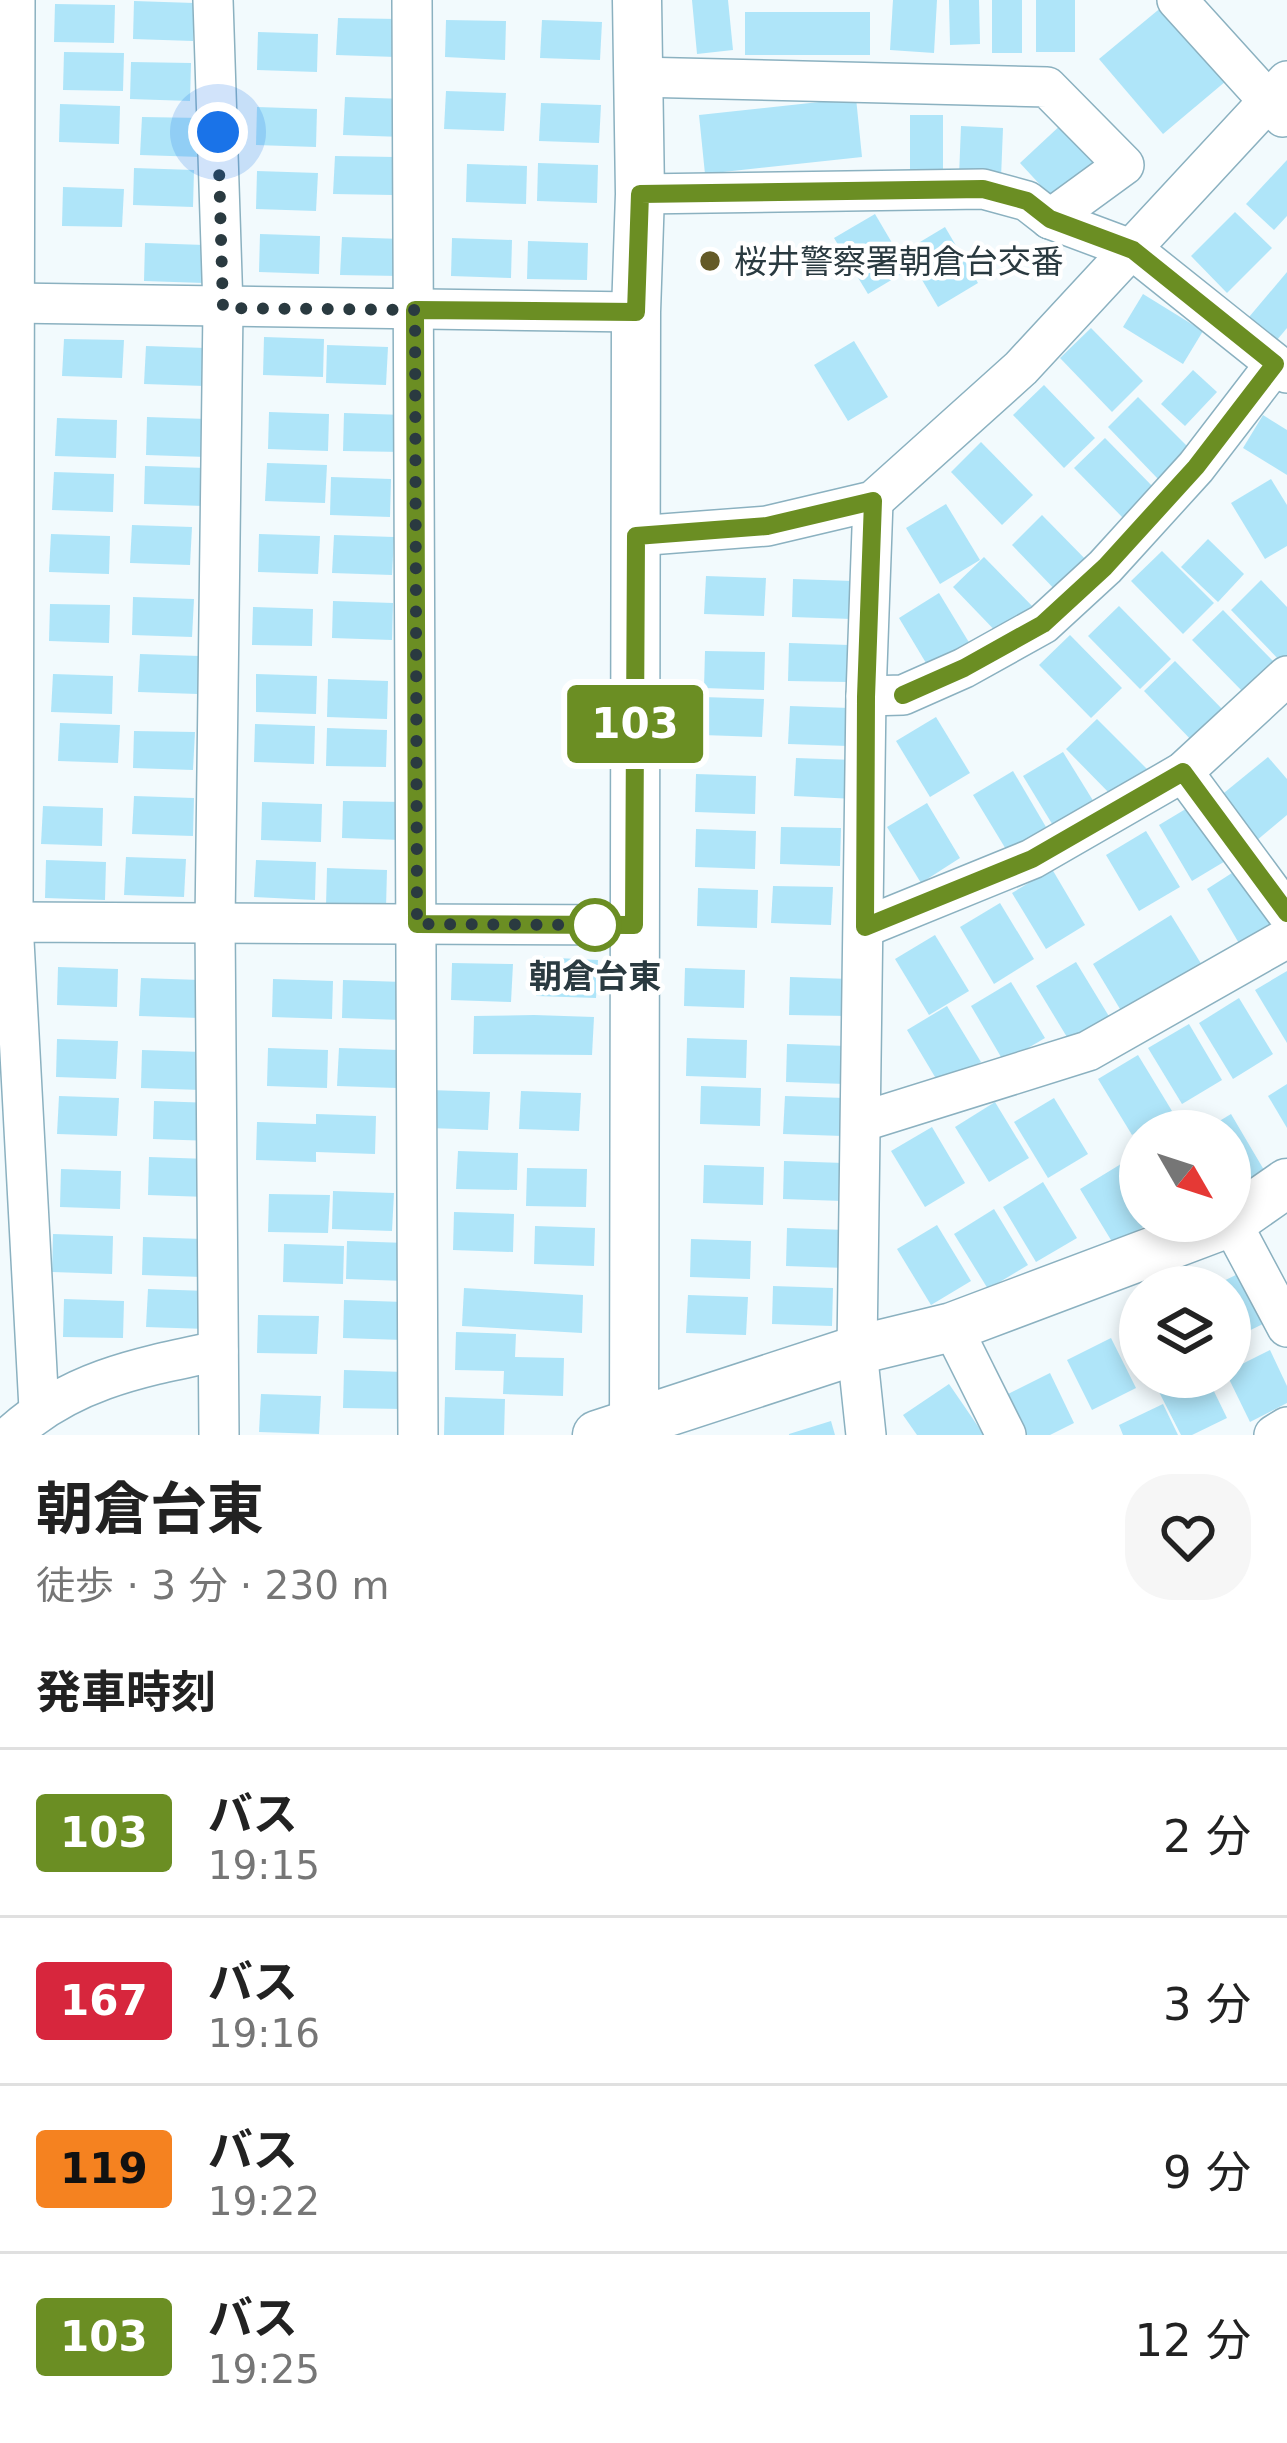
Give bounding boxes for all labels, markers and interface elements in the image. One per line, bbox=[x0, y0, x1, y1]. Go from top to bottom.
your location bbox=[188, 102, 248, 162]
place label: 桜井警察署朝倉台交番 bbox=[734, 242, 1064, 281]
marker: 桜井警察署朝倉台交番 bbox=[697, 248, 723, 274]
line badge: 103 bbox=[566, 685, 704, 763]
text: 103 bbox=[591, 699, 679, 748]
marker: 朝倉台東 bbox=[570, 900, 620, 950]
place label: 朝倉台東 bbox=[529, 957, 661, 996]
north arrow bbox=[1119, 1110, 1251, 1242]
map controls bbox=[1119, 1110, 1251, 1398]
button: layers bbox=[1119, 1266, 1251, 1398]
button: heart bbox=[1125, 1474, 1251, 1600]
text: 朝倉台東 bbox=[36, 1476, 264, 1542]
text: 徒歩 · 3 分 · 230 m bbox=[36, 1563, 389, 1608]
text: 発車時刻 bbox=[36, 1666, 216, 1719]
text: バス bbox=[208, 1788, 298, 1841]
text: 103 bbox=[60, 1808, 148, 1857]
text: 2 分 bbox=[1163, 1810, 1251, 1863]
text: 19:15 bbox=[208, 1843, 320, 1888]
text: バス bbox=[208, 1956, 298, 2009]
text: 167 bbox=[60, 1976, 148, 2025]
text: 3 分 bbox=[1163, 1978, 1251, 2031]
text: 19:16 bbox=[208, 2011, 320, 2056]
text: バス bbox=[208, 2124, 298, 2177]
text: 119 bbox=[60, 2144, 148, 2193]
text: 9 分 bbox=[1163, 2146, 1251, 2199]
text: 19:22 bbox=[208, 2179, 320, 2224]
text: バス bbox=[208, 2292, 298, 2345]
text: 103 bbox=[60, 2312, 148, 2361]
text: 12 分 bbox=[1134, 2314, 1251, 2367]
text: 19:25 bbox=[208, 2347, 320, 2392]

